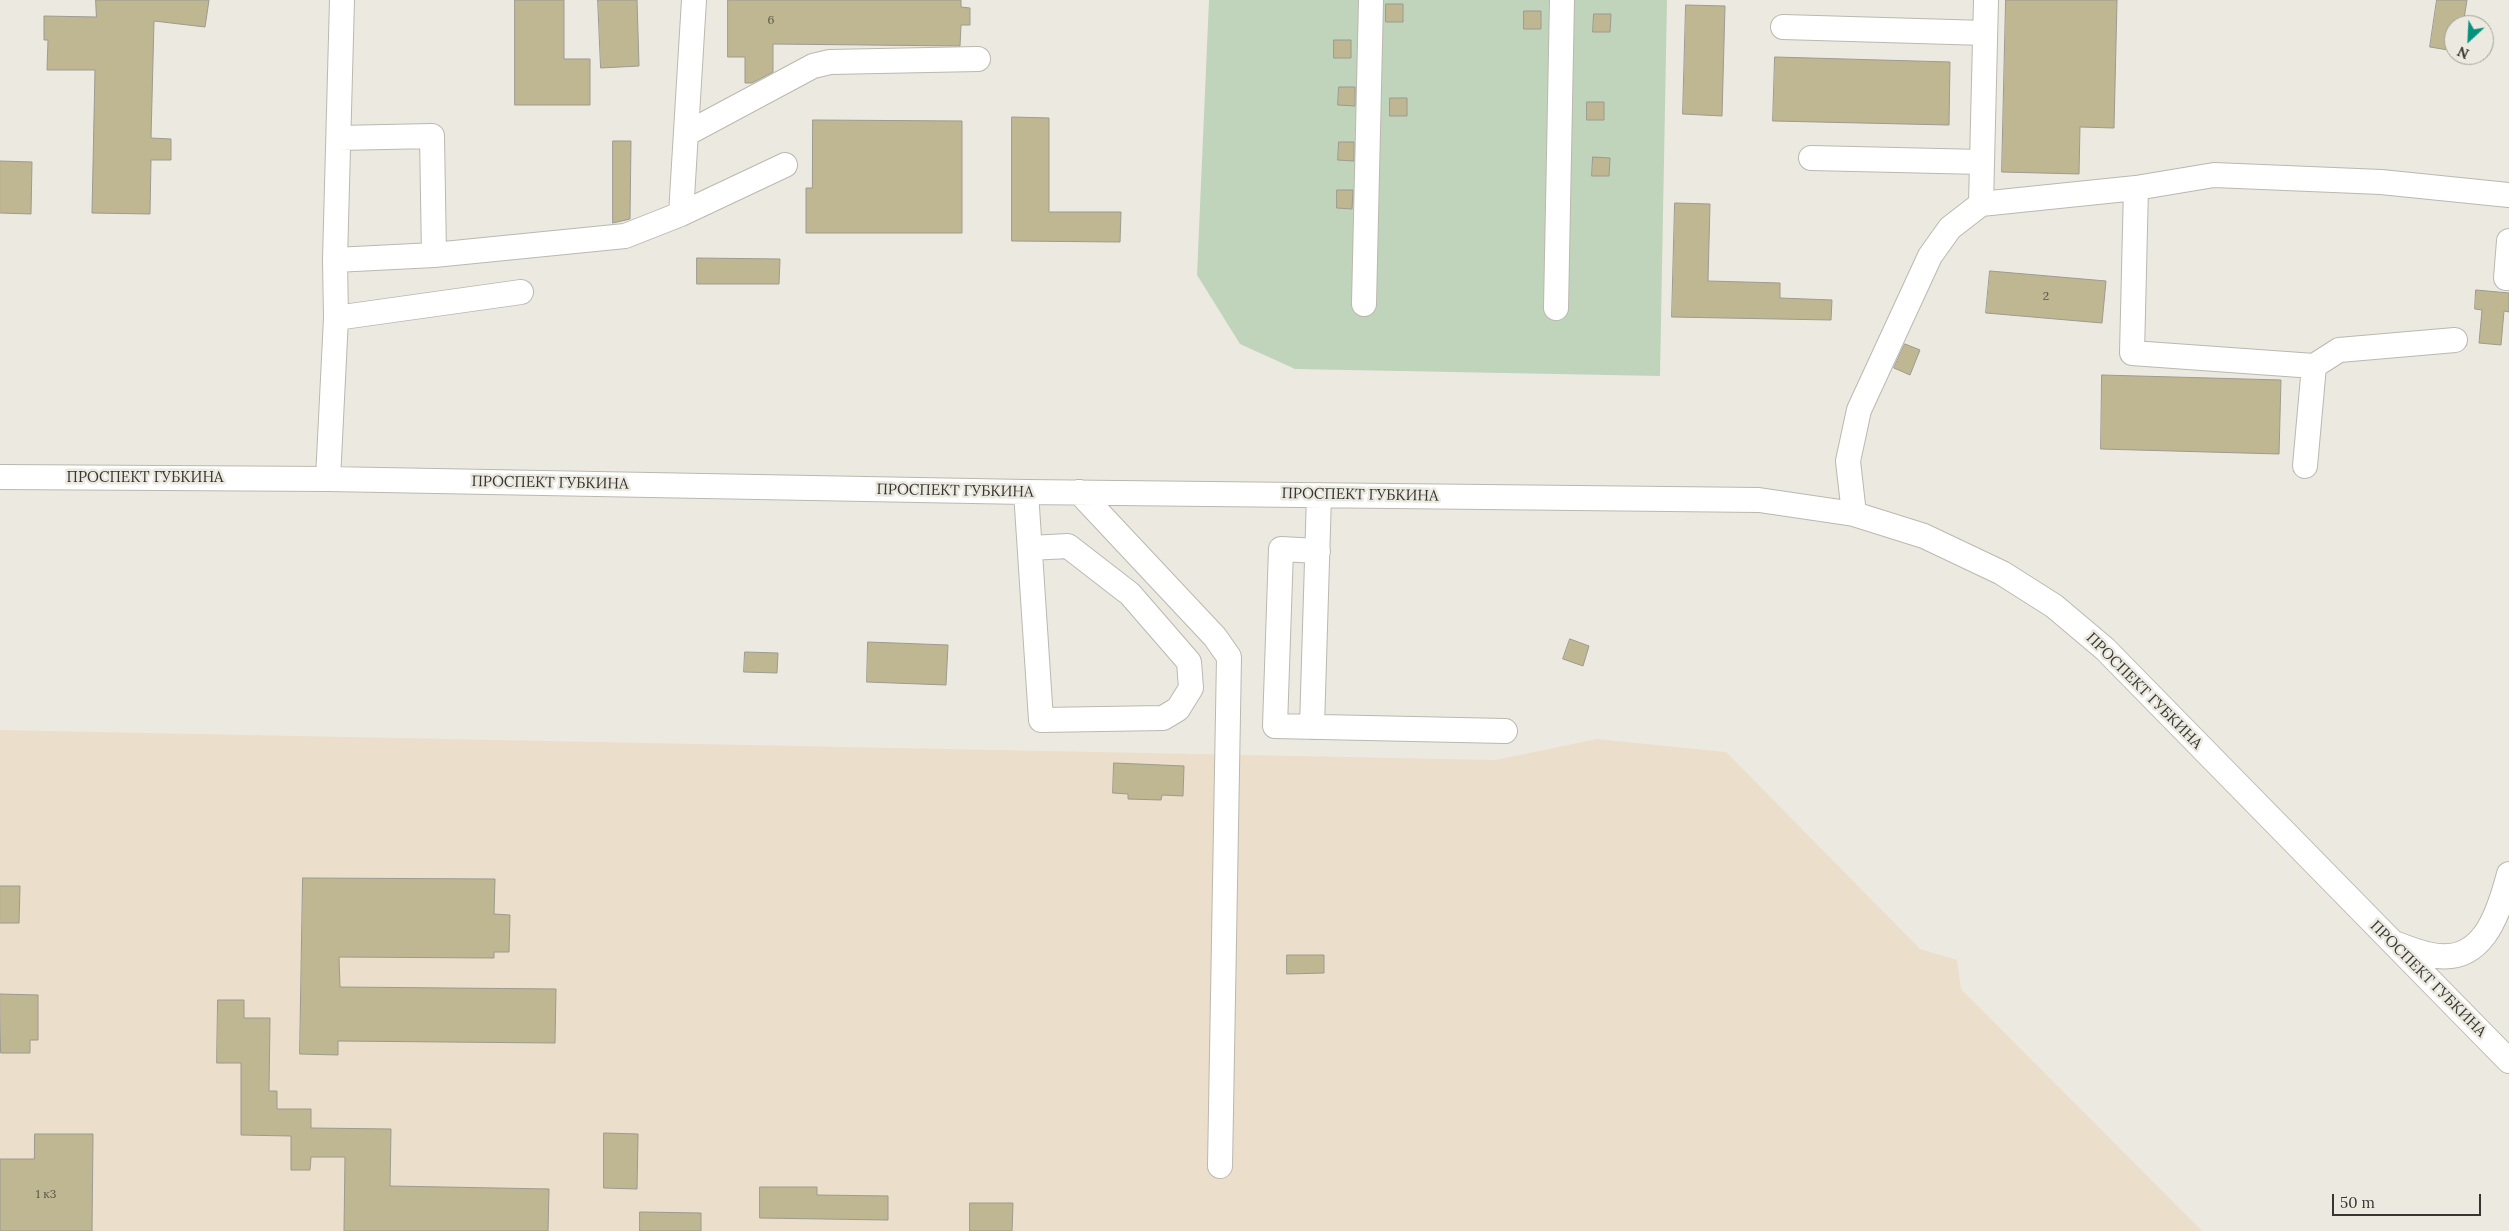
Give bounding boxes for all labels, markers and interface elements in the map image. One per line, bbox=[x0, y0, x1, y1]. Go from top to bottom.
house number: 6 bbox=[768, 14, 774, 28]
north arrow bbox=[2444, 15, 2494, 65]
text: N bbox=[2454, 42, 2472, 63]
house number: 2 bbox=[2043, 290, 2049, 304]
street label: ПРОСПЕКТ ГУБКИНА bbox=[66, 469, 224, 487]
street label: ПРОСПЕКТ ГУБКИНА bbox=[471, 473, 629, 493]
street label: ПРОСПЕКТ ГУБКИНА bbox=[876, 481, 1034, 501]
street label: ПРОСПЕКТ ГУБКИНА bbox=[1281, 485, 1439, 505]
street label: ПРОСПЕКТ ГУБКИНА bbox=[2082, 629, 2206, 753]
street label: ПРОСПЕКТ ГУБКИНА bbox=[2366, 917, 2490, 1041]
scale bar bbox=[2334, 1184, 2483, 1216]
house number: 1 к3 bbox=[36, 1188, 56, 1202]
text: 50 m bbox=[2340, 1193, 2375, 1212]

